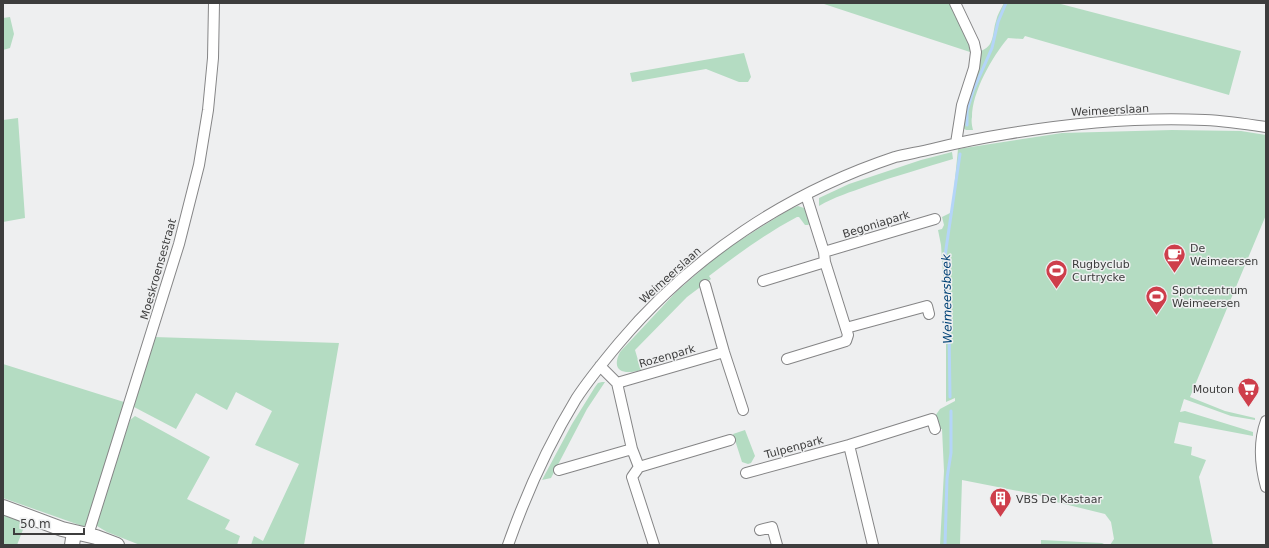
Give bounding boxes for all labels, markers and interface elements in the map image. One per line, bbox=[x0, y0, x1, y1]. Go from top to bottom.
street label: Weimeerslaan bbox=[1071, 102, 1149, 119]
street label: Begoniapark bbox=[841, 208, 912, 241]
street label: Moeskroensestraat bbox=[138, 216, 179, 321]
cafe icon: De Weimeersen bbox=[1161, 241, 1187, 274]
place label: De Weimeersen bbox=[1190, 242, 1258, 268]
street label: Weimeerslaan bbox=[637, 244, 704, 306]
water label: Weimeersbeek bbox=[939, 253, 955, 344]
sports icon: Rugbyclub Curtrycke bbox=[1043, 257, 1069, 290]
place label: Rugbyclub Curtrycke bbox=[1072, 258, 1130, 284]
sports icon: Sportcentrum Weimeersen bbox=[1144, 283, 1170, 316]
place label: Sportcentrum Weimeersen bbox=[1172, 284, 1248, 310]
street label: Rozenpark bbox=[637, 342, 697, 371]
supermarket icon: Mouton bbox=[1236, 376, 1262, 409]
place label: Mouton bbox=[1193, 383, 1234, 396]
street label: Tulpenpark bbox=[762, 433, 826, 462]
building icon: VBS De Kastaar bbox=[988, 486, 1014, 519]
place label: VBS De Kastaar bbox=[1016, 493, 1102, 506]
scale bar bbox=[14, 510, 84, 536]
text: 50 m bbox=[20, 517, 51, 531]

